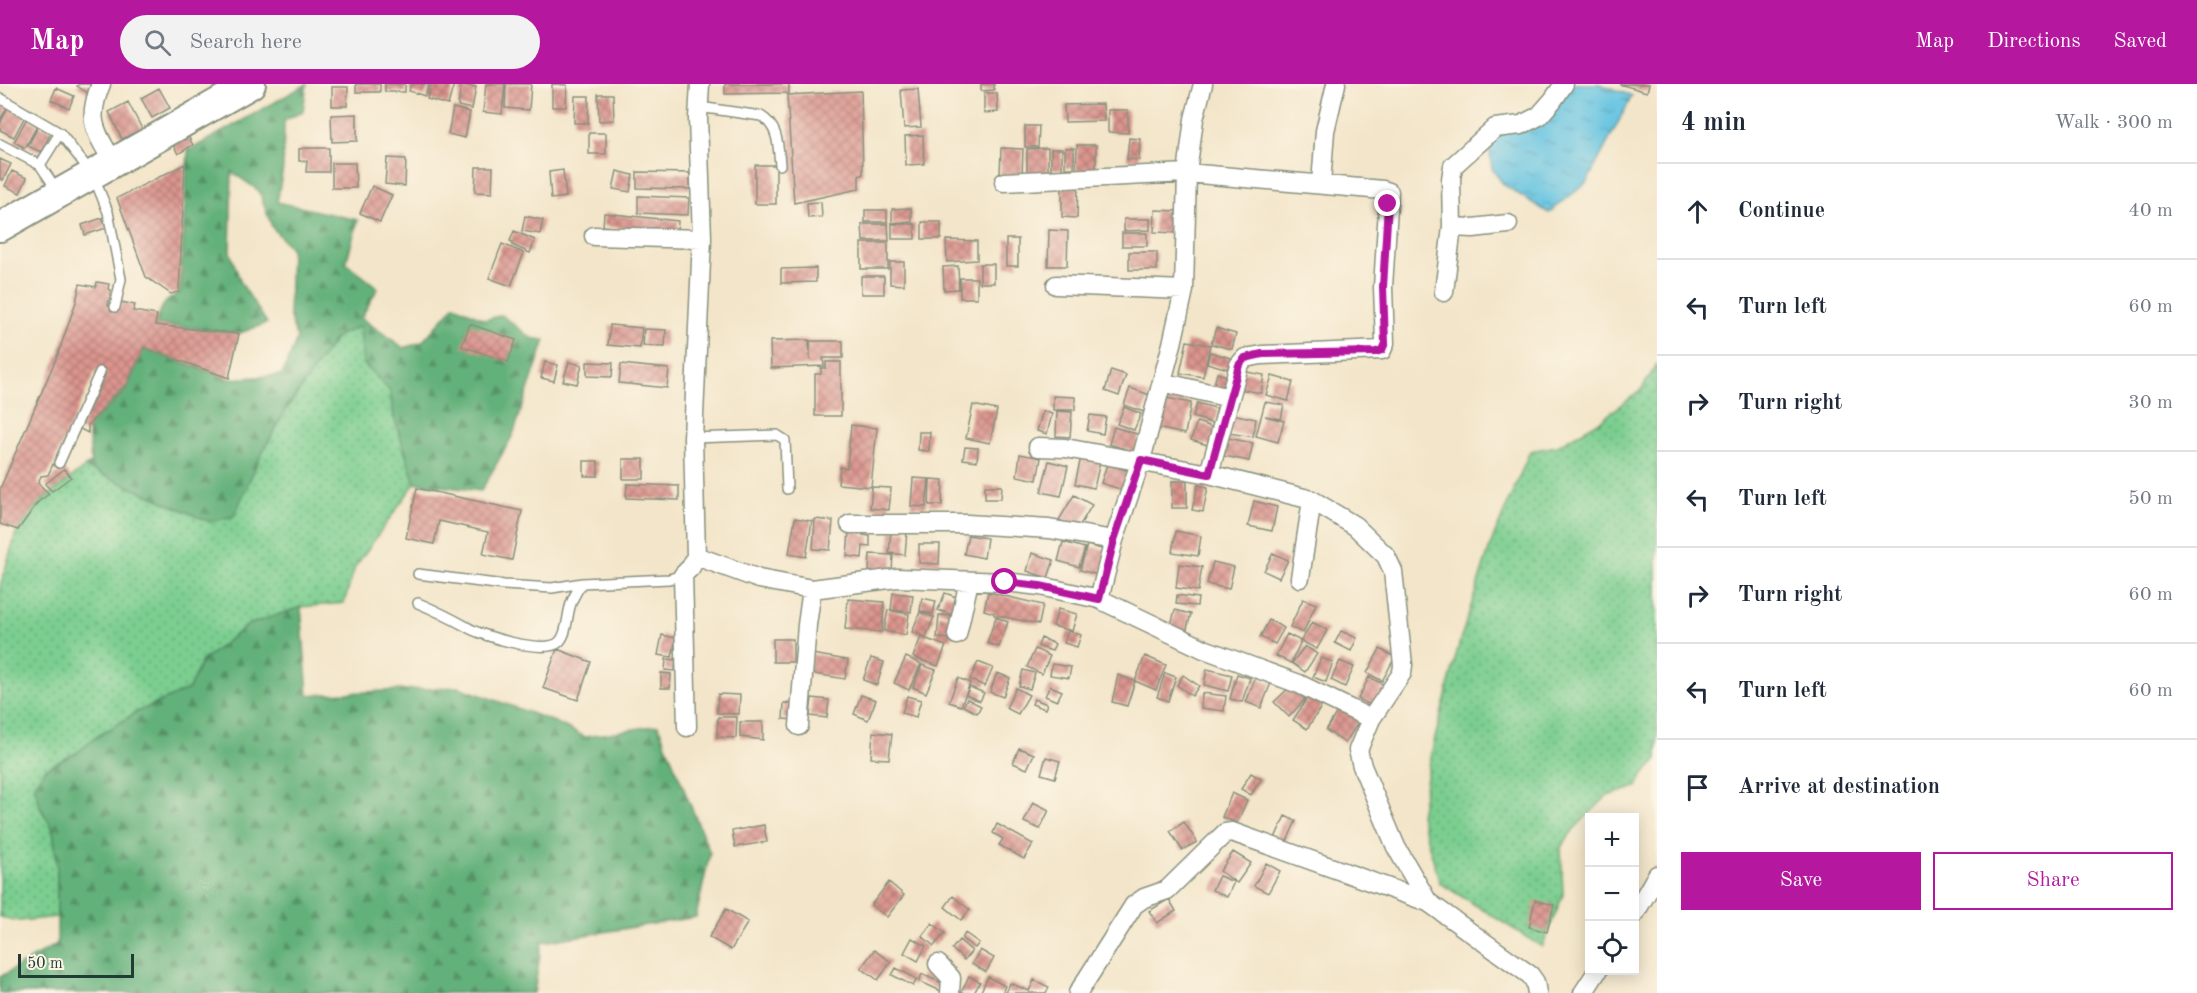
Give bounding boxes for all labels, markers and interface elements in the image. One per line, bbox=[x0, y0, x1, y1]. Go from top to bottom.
search box bbox=[120, 15, 540, 69]
icon: search bbox=[141, 26, 174, 59]
text: Map bbox=[30, 28, 84, 56]
text: Search here bbox=[189, 31, 302, 53]
text: Map bbox=[1915, 31, 1954, 52]
text: Directions bbox=[1987, 31, 2081, 52]
text: Saved bbox=[2114, 31, 2167, 52]
text: 4 min bbox=[1681, 110, 1746, 136]
text: Walk · 300 m bbox=[2054, 113, 2173, 133]
route end bbox=[1374, 190, 1400, 216]
icon: ahead bbox=[1681, 195, 1714, 228]
text: Continue bbox=[1738, 200, 1825, 222]
text: 40 m bbox=[2128, 201, 2173, 221]
icon: left bbox=[1681, 291, 1714, 324]
text: Turn left bbox=[1738, 296, 1827, 318]
text: 60 m bbox=[2128, 297, 2173, 317]
icon: right bbox=[1681, 387, 1714, 420]
text: Turn right bbox=[1738, 392, 1842, 414]
text: 30 m bbox=[2128, 393, 2173, 413]
icon: left bbox=[1681, 483, 1714, 516]
text: Turn left bbox=[1738, 488, 1827, 510]
text: 50 m bbox=[2128, 489, 2173, 509]
route start bbox=[991, 568, 1017, 594]
icon: right bbox=[1681, 579, 1714, 612]
text: Turn right bbox=[1738, 584, 1842, 606]
text: 60 m bbox=[2128, 585, 2173, 605]
icon: left bbox=[1681, 675, 1714, 708]
text: Turn left bbox=[1738, 680, 1827, 702]
text: 60 m bbox=[2128, 681, 2173, 701]
icon: arrive bbox=[1681, 771, 1714, 804]
text: Arrive at destination bbox=[1738, 776, 1940, 798]
map controls bbox=[1585, 813, 1639, 975]
button: + bbox=[1585, 813, 1639, 867]
button: Save bbox=[1681, 852, 1921, 910]
button: Share bbox=[1933, 852, 2173, 910]
button: − bbox=[1585, 867, 1639, 921]
button: locate bbox=[1585, 921, 1639, 975]
scale bar bbox=[18, 951, 134, 978]
text: 50 m bbox=[27, 956, 63, 972]

